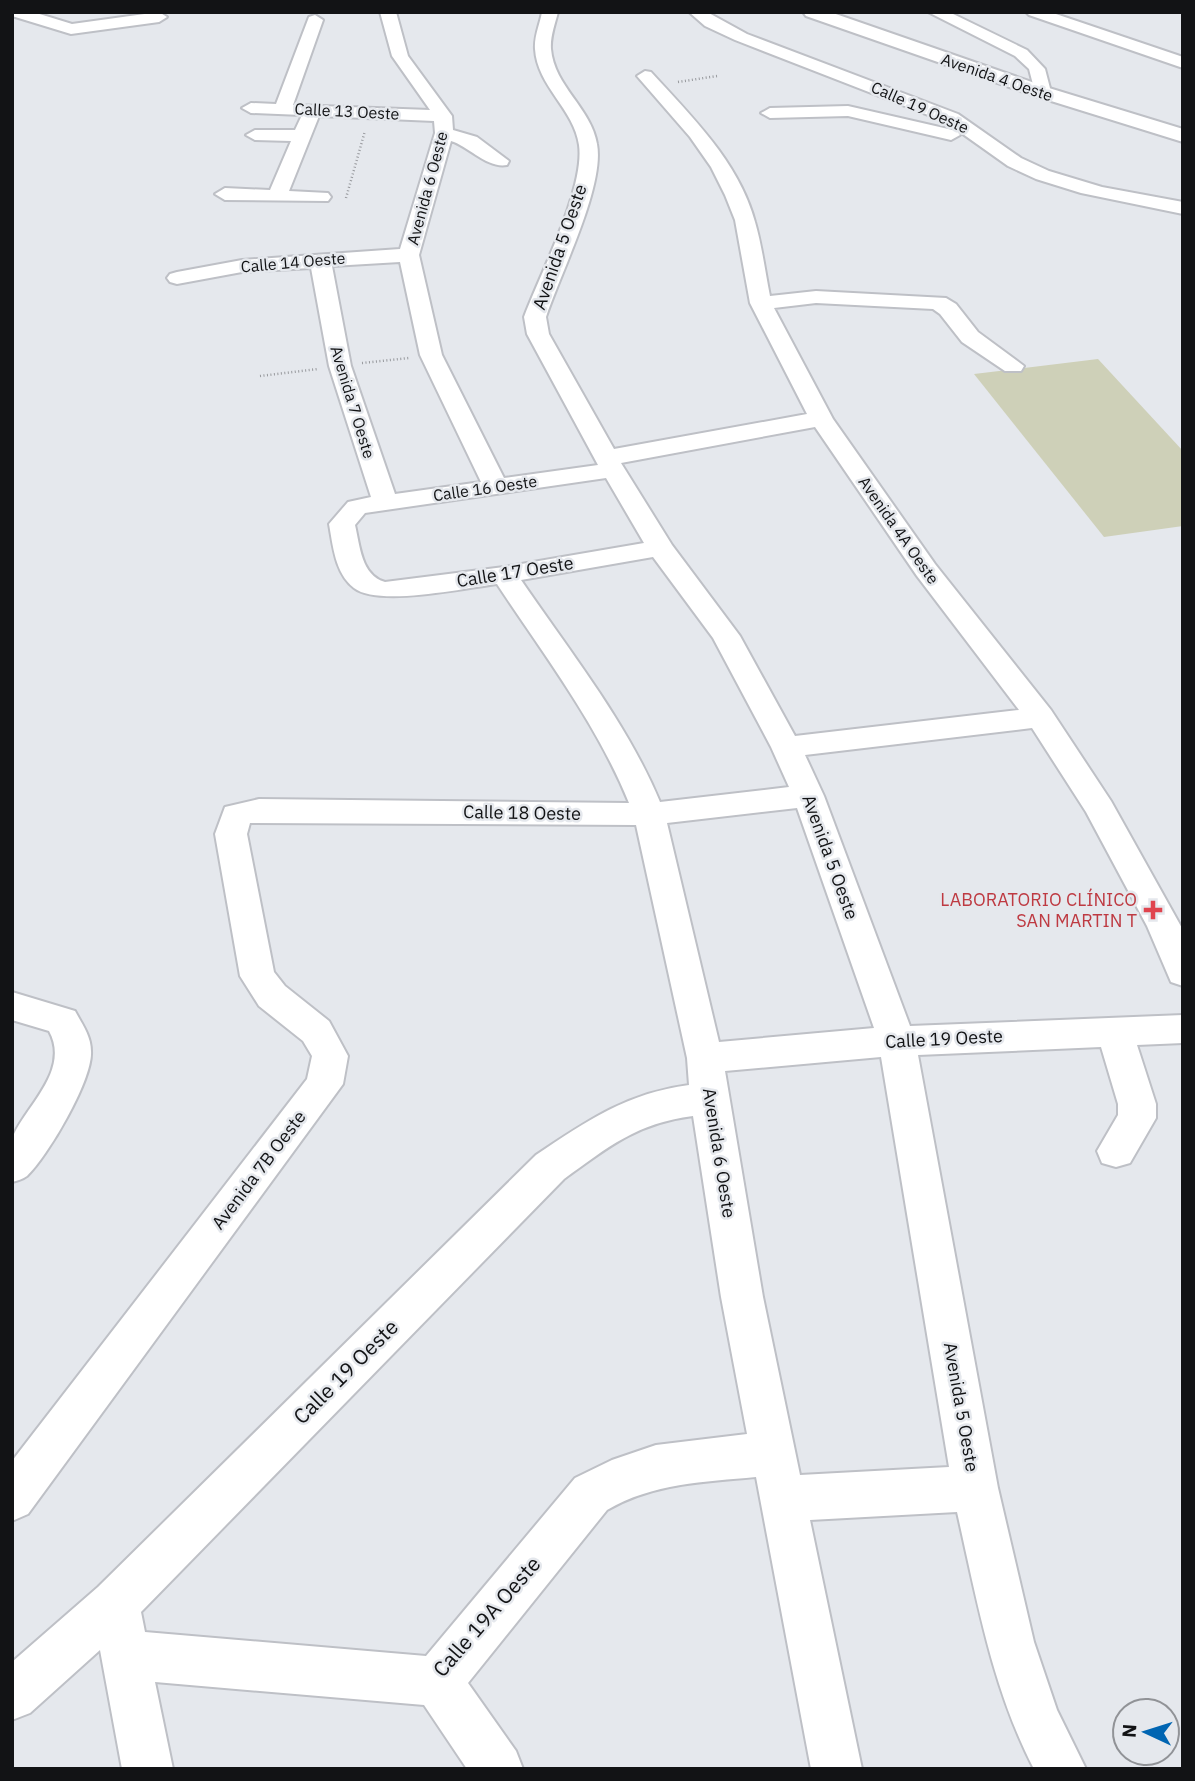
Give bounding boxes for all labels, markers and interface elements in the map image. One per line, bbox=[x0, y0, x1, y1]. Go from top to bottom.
street label: Avenida 4 Oeste bbox=[939, 49, 1056, 106]
street label: Calle 19 Oeste bbox=[868, 77, 972, 138]
street label: Calle 13 Oeste bbox=[294, 98, 400, 124]
street label: Avenida 6 Oeste bbox=[402, 129, 452, 247]
street label: Avenida 5 Oeste bbox=[527, 181, 592, 313]
street label: Calle 14 Oeste bbox=[240, 247, 346, 277]
street label: Avenida 7 Oeste bbox=[326, 343, 380, 461]
street label: Calle 16 Oeste bbox=[432, 471, 538, 505]
street label: Avenida 4A Oeste bbox=[854, 472, 944, 588]
street label: Calle 17 Oeste bbox=[455, 551, 575, 592]
street label: Avenida 5 Oeste bbox=[797, 791, 864, 923]
street label: Calle 18 Oeste bbox=[463, 800, 581, 825]
place label: LABORATORIO CLÍNICO SAN MARTIN T bbox=[940, 888, 1137, 932]
marker: LABORATORIO CLÍNICO SAN MARTIN T bbox=[1143, 900, 1163, 920]
street label: Calle 19 Oeste bbox=[885, 1024, 1004, 1053]
street label: Avenida 6 Oeste bbox=[698, 1086, 741, 1220]
street label: Avenida 7B Oeste bbox=[206, 1106, 311, 1234]
street label: Calle 19 Oeste bbox=[287, 1313, 404, 1430]
street label: Avenida 5 Oeste bbox=[939, 1340, 984, 1474]
street label: Calle 19A Oeste bbox=[426, 1550, 546, 1682]
north arrow bbox=[1111, 1697, 1181, 1767]
text: N bbox=[1117, 1723, 1141, 1739]

